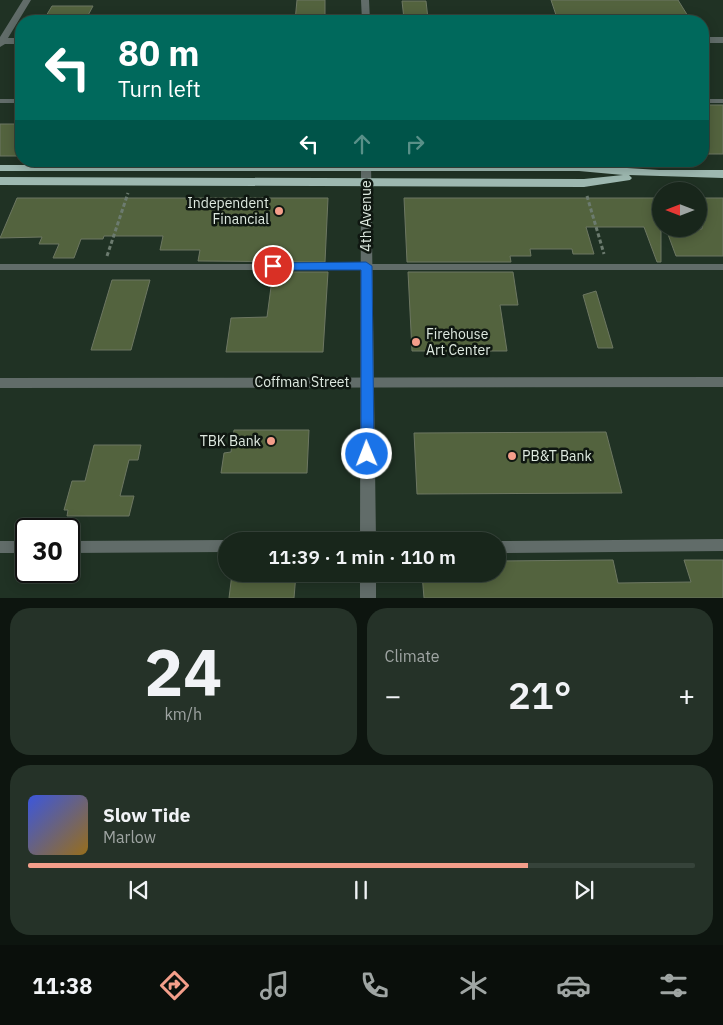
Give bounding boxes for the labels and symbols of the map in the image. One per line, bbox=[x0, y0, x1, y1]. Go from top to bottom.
street label: 4th Avenue bbox=[357, 180, 375, 252]
north arrow bbox=[652, 182, 708, 238]
place label: Independent Financial bbox=[187, 194, 269, 228]
marker: Independent Financial bbox=[273, 205, 285, 217]
pin bbox=[252, 245, 294, 287]
place label: Firehouse Art Center bbox=[426, 325, 490, 359]
marker: Firehouse Art Center bbox=[410, 336, 422, 348]
street label: Coffman Street bbox=[255, 373, 350, 391]
position arrow bbox=[340, 427, 392, 479]
place label: TBK Bank bbox=[200, 432, 262, 450]
marker: TBK Bank bbox=[265, 435, 277, 447]
place label: PB&T Bank bbox=[522, 447, 593, 465]
marker: PB&T Bank bbox=[506, 450, 518, 462]
speed limit sign: 30 bbox=[15, 518, 80, 583]

